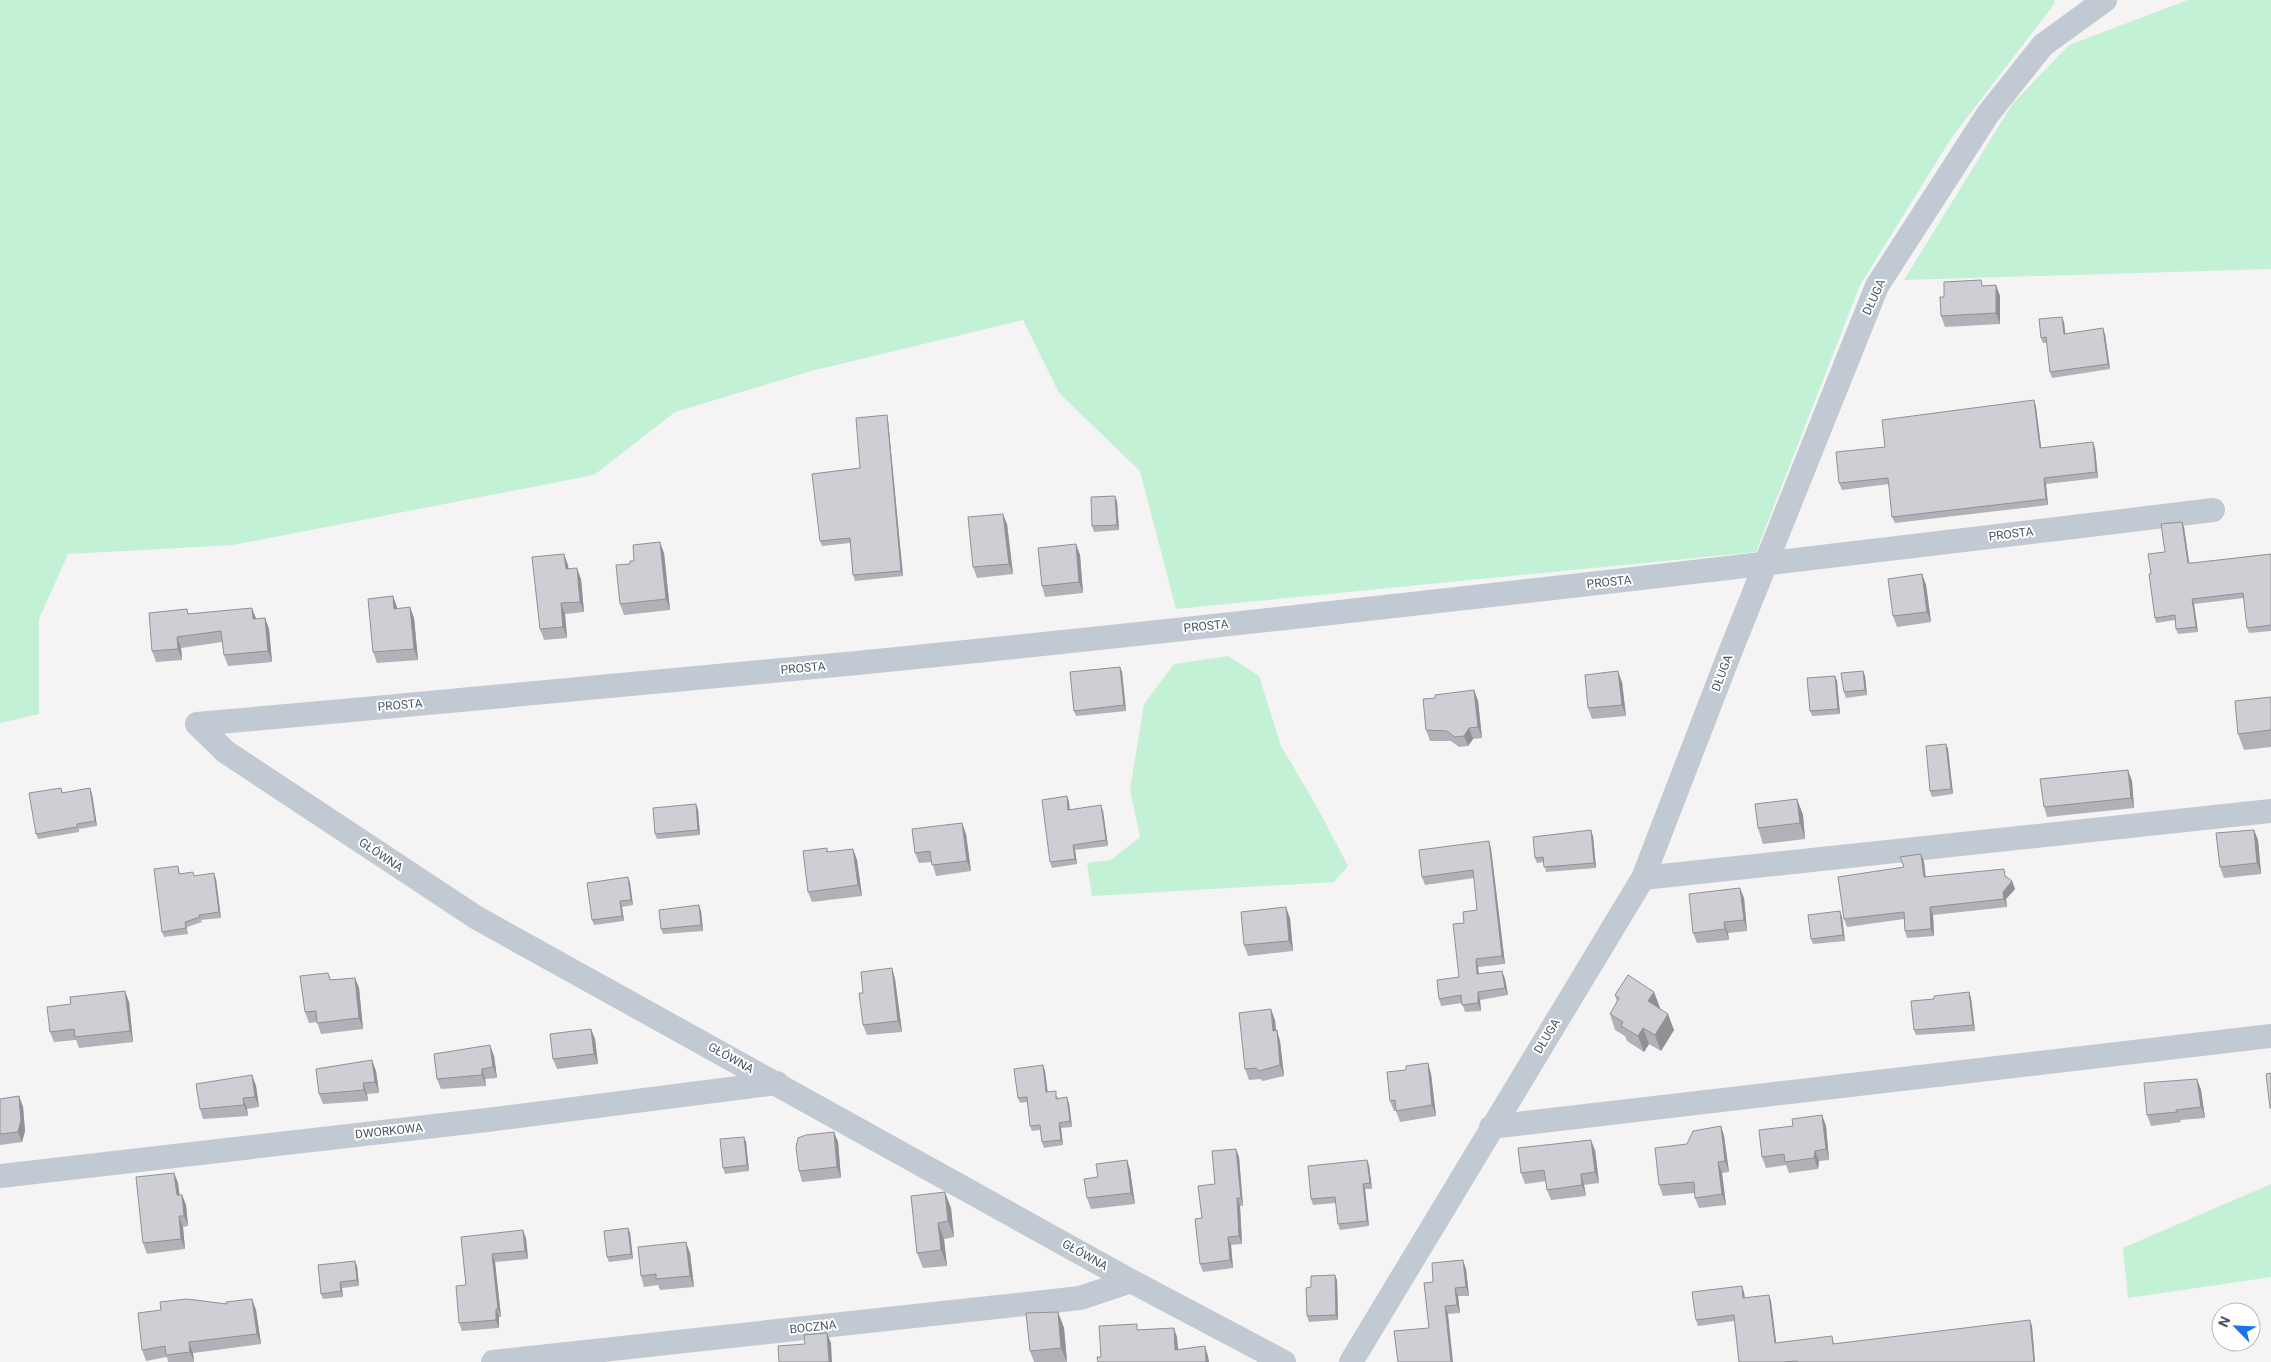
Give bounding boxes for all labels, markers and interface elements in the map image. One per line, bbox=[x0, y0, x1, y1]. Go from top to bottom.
street label: DŁUGA bbox=[1860, 277, 1888, 317]
street label: PROSTA bbox=[1988, 524, 2034, 544]
street label: PROSTA bbox=[1586, 573, 1632, 591]
street label: PROSTA bbox=[1183, 617, 1229, 635]
street label: DŁUGA bbox=[1709, 653, 1735, 693]
street label: PROSTA bbox=[780, 659, 826, 677]
street label: PROSTA bbox=[377, 696, 423, 714]
street label: GŁÓWNA bbox=[356, 834, 406, 875]
street label: DŁUGA bbox=[1531, 1016, 1563, 1056]
street label: GŁÓWNA bbox=[706, 1039, 757, 1076]
street label: DWORKOWA bbox=[354, 1120, 424, 1142]
street label: GŁÓWNA bbox=[1060, 1236, 1111, 1273]
north arrow bbox=[2211, 1302, 2261, 1352]
text: N bbox=[2215, 1314, 2233, 1329]
street label: BOCZNA bbox=[789, 1318, 837, 1336]

